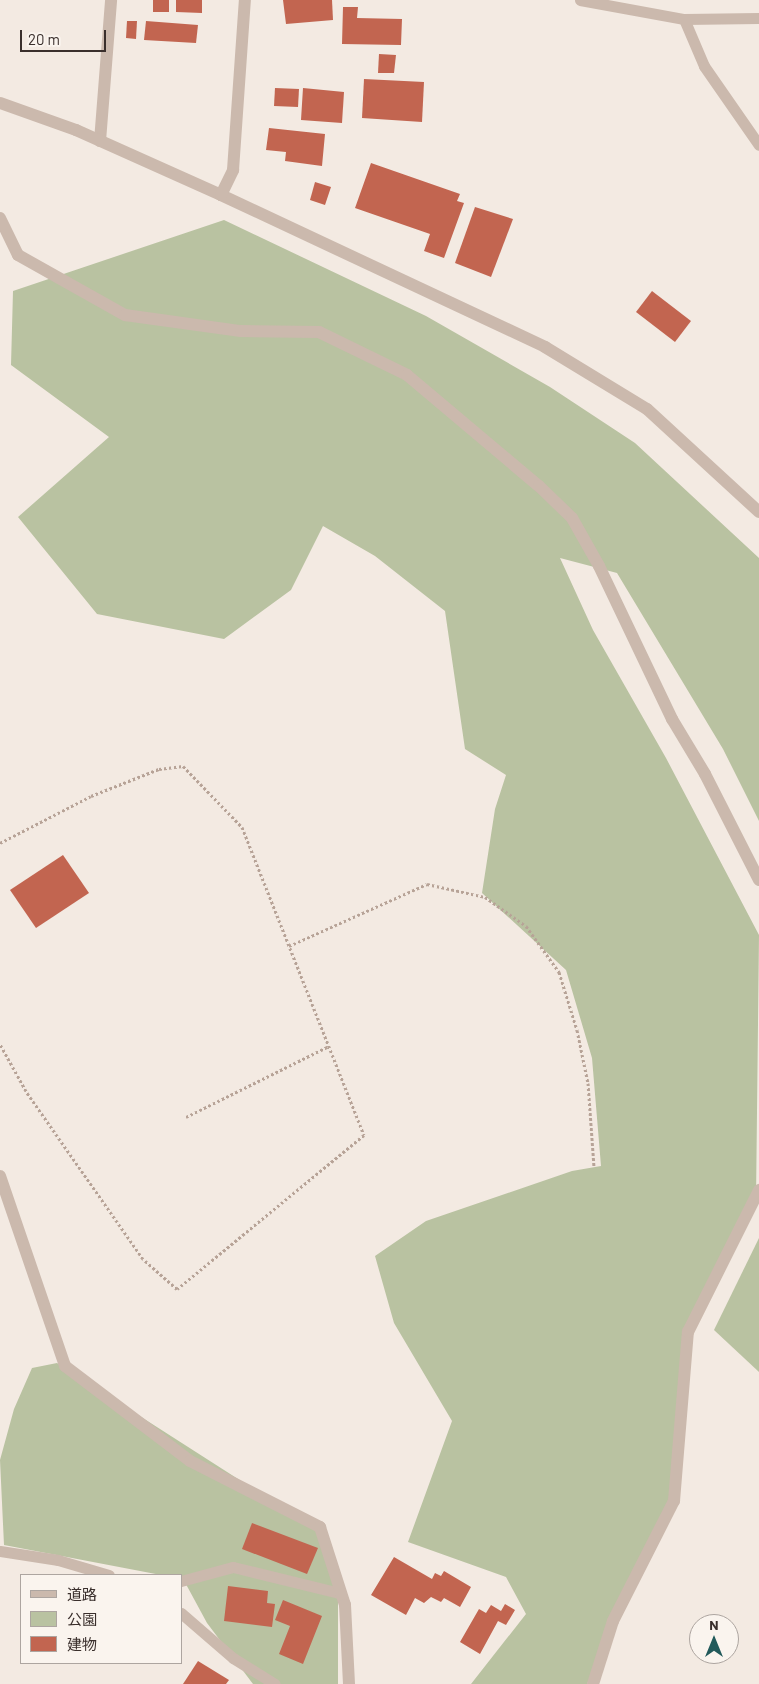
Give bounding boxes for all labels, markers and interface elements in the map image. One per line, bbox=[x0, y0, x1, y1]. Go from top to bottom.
scale bar bbox=[22, 20, 109, 52]
text: 20 m bbox=[28, 30, 60, 48]
legend bbox=[20, 1574, 182, 1664]
text: 道路 bbox=[67, 1585, 97, 1603]
text: 公園 bbox=[67, 1610, 97, 1628]
north arrow bbox=[689, 1614, 739, 1664]
text: N bbox=[709, 1616, 719, 1633]
text: 建物 bbox=[67, 1635, 97, 1653]

